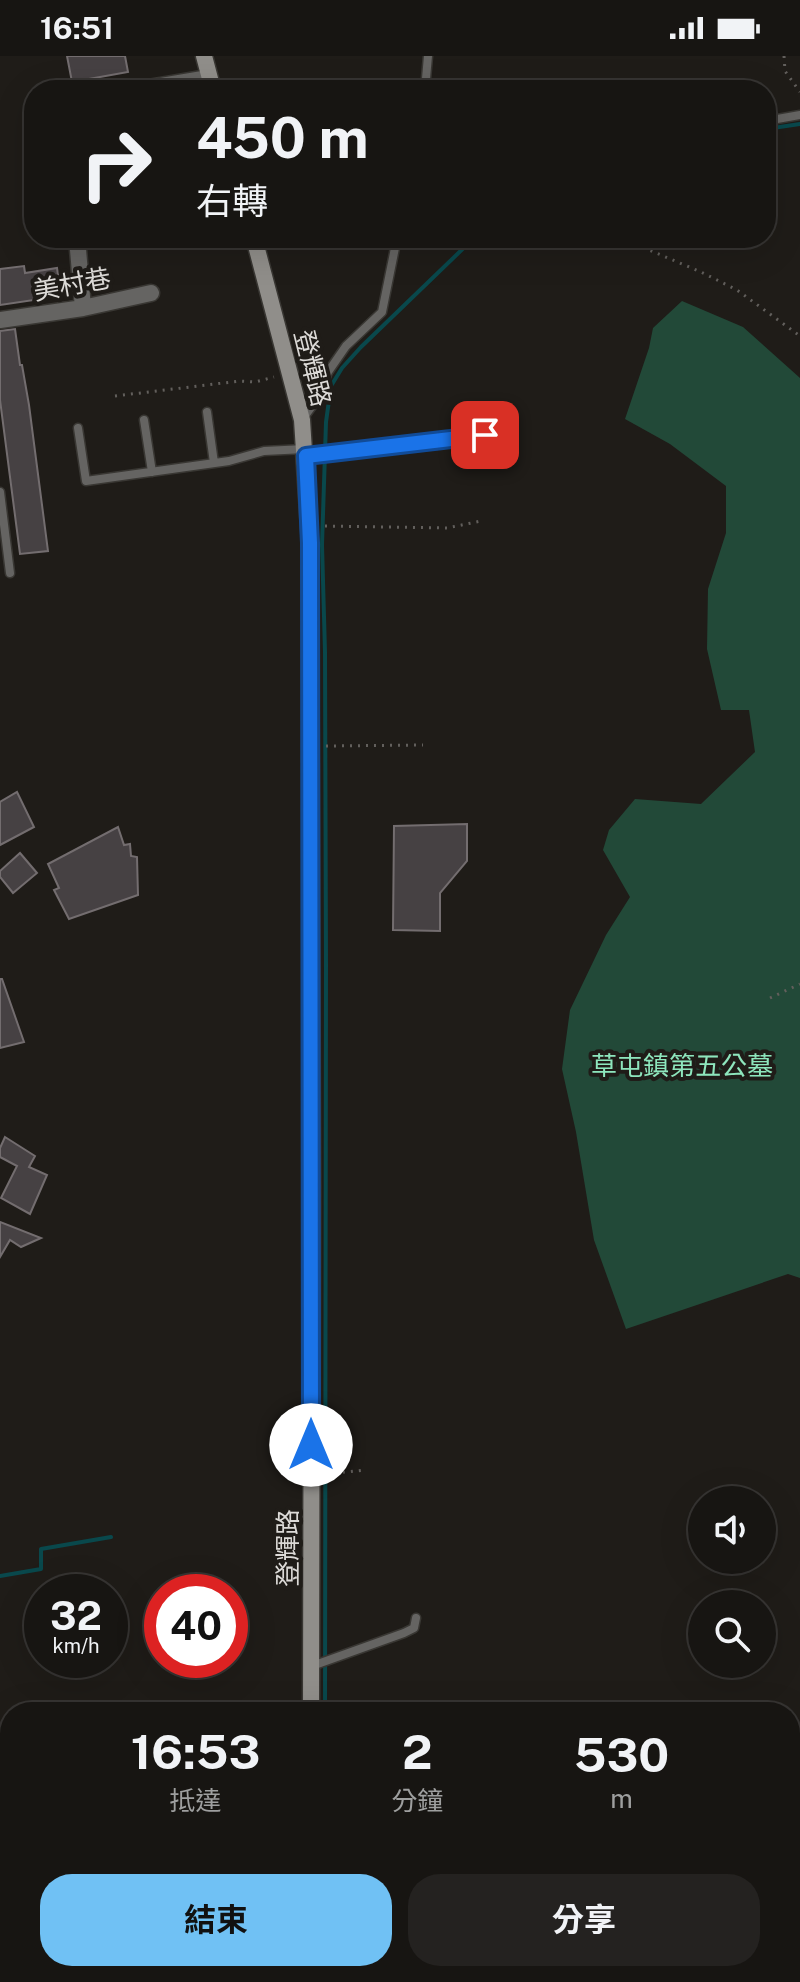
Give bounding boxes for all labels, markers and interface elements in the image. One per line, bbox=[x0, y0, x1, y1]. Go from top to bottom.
text: 16:51 bbox=[40, 10, 114, 46]
text: 450 m bbox=[196, 105, 369, 171]
icon: right bbox=[64, 112, 168, 216]
text: 右轉 bbox=[196, 180, 268, 222]
street label: 美村巷 bbox=[31, 262, 113, 306]
street label: 登輝路 bbox=[289, 326, 337, 410]
pin bbox=[451, 401, 519, 469]
icon: arrive bbox=[463, 413, 507, 457]
park label: 草屯鎮第五公墓 bbox=[591, 1050, 773, 1081]
position arrow bbox=[269, 1403, 353, 1487]
map controls bbox=[688, 1486, 776, 1678]
button: sound bbox=[688, 1486, 776, 1574]
street label: 登輝路 bbox=[272, 1509, 303, 1587]
speed limit sign: 40 bbox=[144, 1574, 248, 1678]
button: search bbox=[688, 1590, 776, 1678]
text: 32 bbox=[50, 1592, 102, 1639]
text: km/h bbox=[52, 1634, 100, 1658]
text: 16:53 bbox=[131, 1723, 260, 1780]
text: 2 bbox=[402, 1723, 432, 1780]
text: 530 bbox=[574, 1726, 669, 1783]
text: m bbox=[610, 1783, 633, 1814]
text: 抵達 bbox=[170, 1785, 222, 1816]
text: 分鐘 bbox=[391, 1785, 443, 1816]
button: 結束 bbox=[40, 1874, 392, 1966]
button: 分享 bbox=[408, 1874, 760, 1966]

